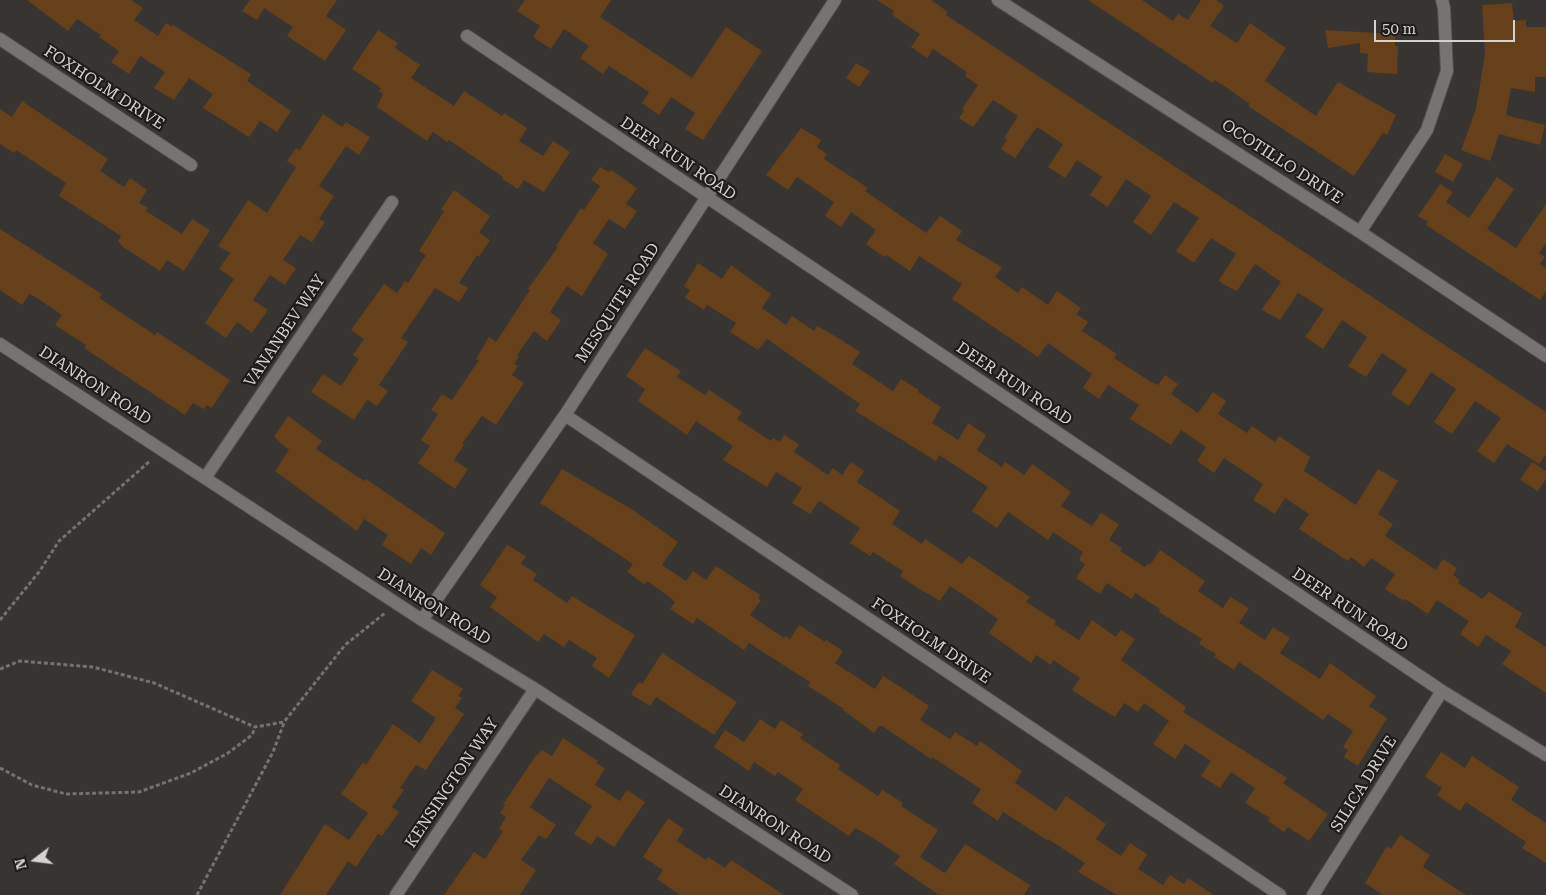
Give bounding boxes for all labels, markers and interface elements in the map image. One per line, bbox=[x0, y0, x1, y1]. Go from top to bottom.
scale bar bbox=[1376, 10, 1517, 42]
text: 50 m bbox=[1382, 20, 1416, 38]
street label: FOXHOLM DRIVE bbox=[40, 42, 168, 134]
street label: DEER RUN ROAD bbox=[616, 113, 740, 205]
street label: OCOTILLO DRIVE bbox=[1218, 116, 1346, 208]
street label: MESQUITE ROAD bbox=[572, 240, 664, 366]
street label: VANANBEV WAY bbox=[240, 271, 330, 391]
street label: DEER RUN ROAD bbox=[952, 338, 1076, 430]
street label: DIANRON ROAD bbox=[35, 343, 155, 429]
street label: DIANRON ROAD bbox=[374, 564, 494, 650]
street label: DEER RUN ROAD bbox=[1288, 564, 1412, 656]
street label: FOXHOLM DRIVE bbox=[868, 594, 994, 688]
street label: KENSINGTON WAY bbox=[401, 714, 503, 852]
street label: SILICA DRIVE bbox=[1327, 732, 1401, 836]
street label: DIANRON ROAD bbox=[715, 782, 835, 868]
north arrow bbox=[10, 835, 60, 885]
text: N bbox=[11, 857, 30, 871]

